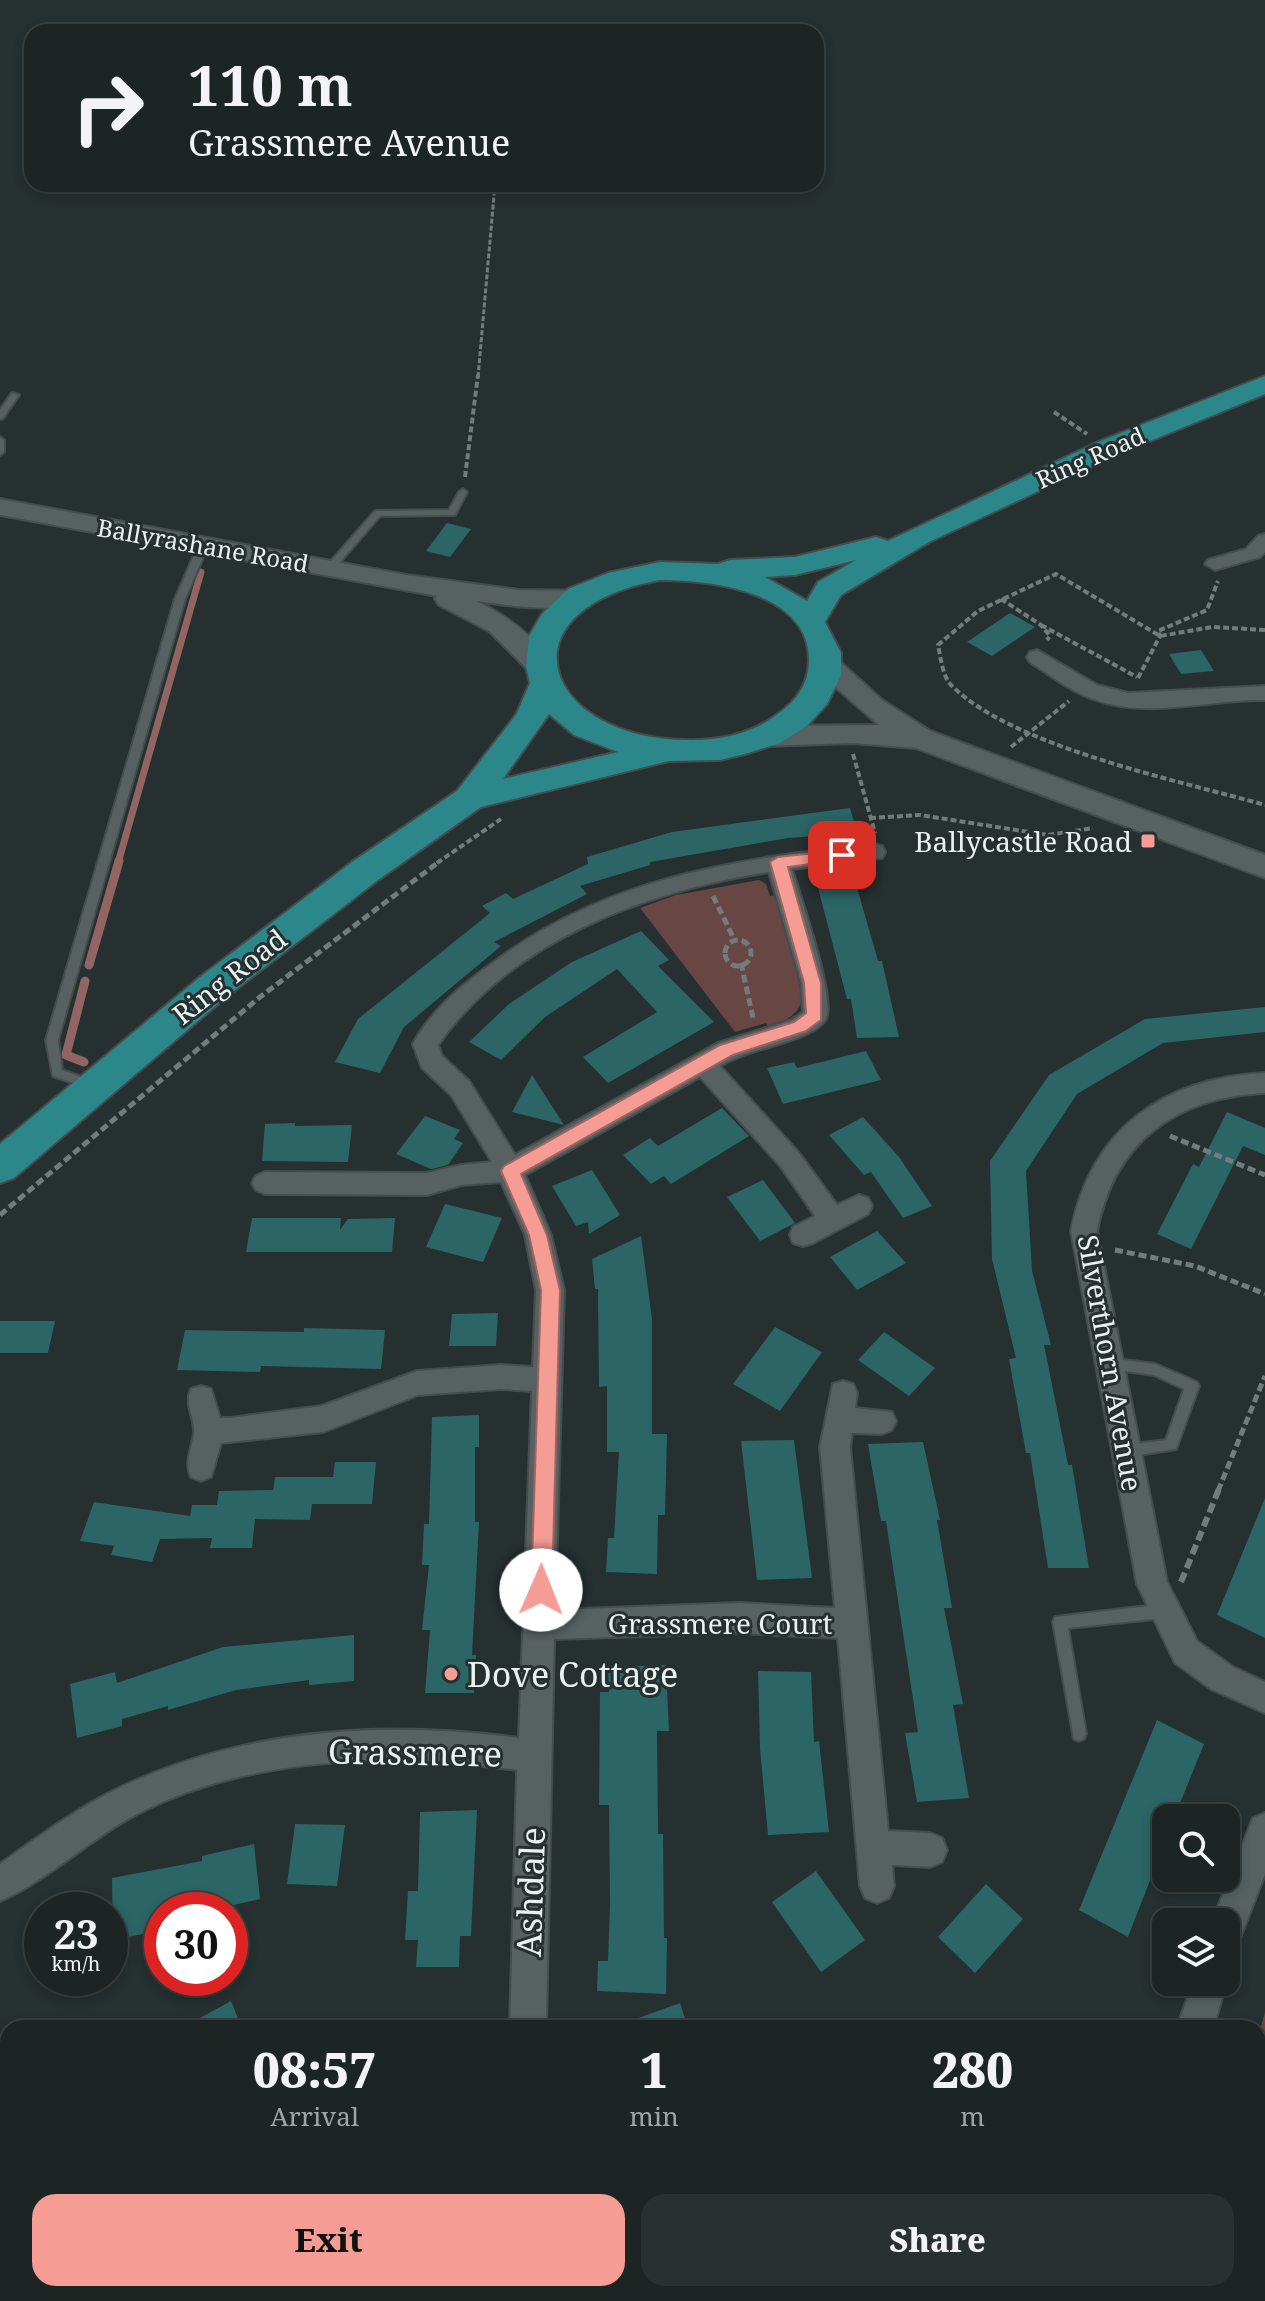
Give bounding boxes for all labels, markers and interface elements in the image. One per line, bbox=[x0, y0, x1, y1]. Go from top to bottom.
text: 110 m bbox=[188, 46, 353, 122]
icon: right bbox=[56, 56, 160, 160]
text: Grassmere Avenue bbox=[188, 118, 510, 167]
street label: Ring Road bbox=[1030, 418, 1150, 496]
street label: Ballyrashane Road bbox=[95, 510, 311, 580]
pin bbox=[808, 821, 876, 889]
place label: Ballycastle Road bbox=[914, 822, 1132, 860]
marker: Ballycastle Road bbox=[1139, 832, 1157, 850]
icon: arrive bbox=[820, 833, 864, 877]
street label: Ring Road bbox=[164, 919, 294, 1033]
street label: Silverthorn Avenue bbox=[1070, 1232, 1152, 1494]
position arrow bbox=[499, 1548, 583, 1632]
street label: Grassmere Court bbox=[608, 1604, 832, 1642]
place label: Dove Cottage bbox=[467, 1651, 678, 1697]
marker: Dove Cottage bbox=[442, 1665, 460, 1683]
street label: Grassmere bbox=[328, 1727, 502, 1777]
map controls bbox=[1152, 1804, 1240, 1996]
button: search bbox=[1152, 1804, 1240, 1892]
street label: Ashdale bbox=[505, 1826, 555, 1958]
speed limit sign: 30 bbox=[144, 1892, 248, 1996]
text: 23 bbox=[53, 1906, 99, 1961]
button: layers bbox=[1152, 1908, 1240, 1996]
text: km/h bbox=[51, 1950, 101, 1977]
text: 08:57 bbox=[253, 2037, 377, 2102]
text: 1 bbox=[640, 2037, 668, 2102]
text: 280 bbox=[932, 2037, 1013, 2102]
text: Arrival bbox=[270, 2098, 359, 2134]
text: min bbox=[629, 2098, 679, 2134]
text: m bbox=[960, 2098, 985, 2134]
button: Exit bbox=[32, 2194, 625, 2286]
button: Share bbox=[641, 2194, 1234, 2286]

